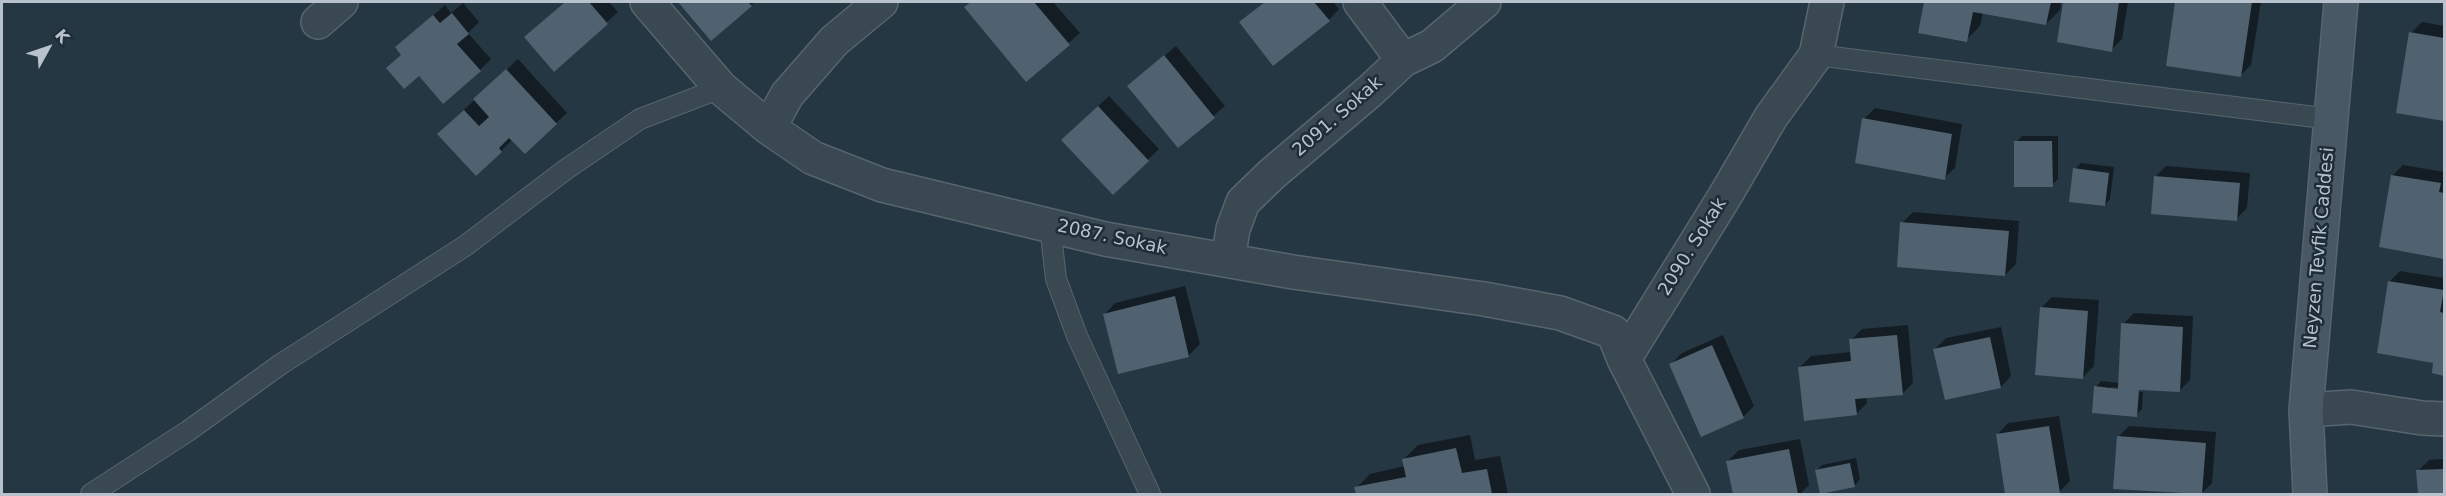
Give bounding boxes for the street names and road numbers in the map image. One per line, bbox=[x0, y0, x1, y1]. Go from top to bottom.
street label: 2091. Sokak bbox=[1289, 72, 1387, 162]
street label: Neyzen Tevfik Caddesi bbox=[2300, 146, 2340, 350]
street label: 2090. Sokak bbox=[1654, 194, 1732, 300]
street label: 2087. Sokak bbox=[1055, 216, 1169, 260]

